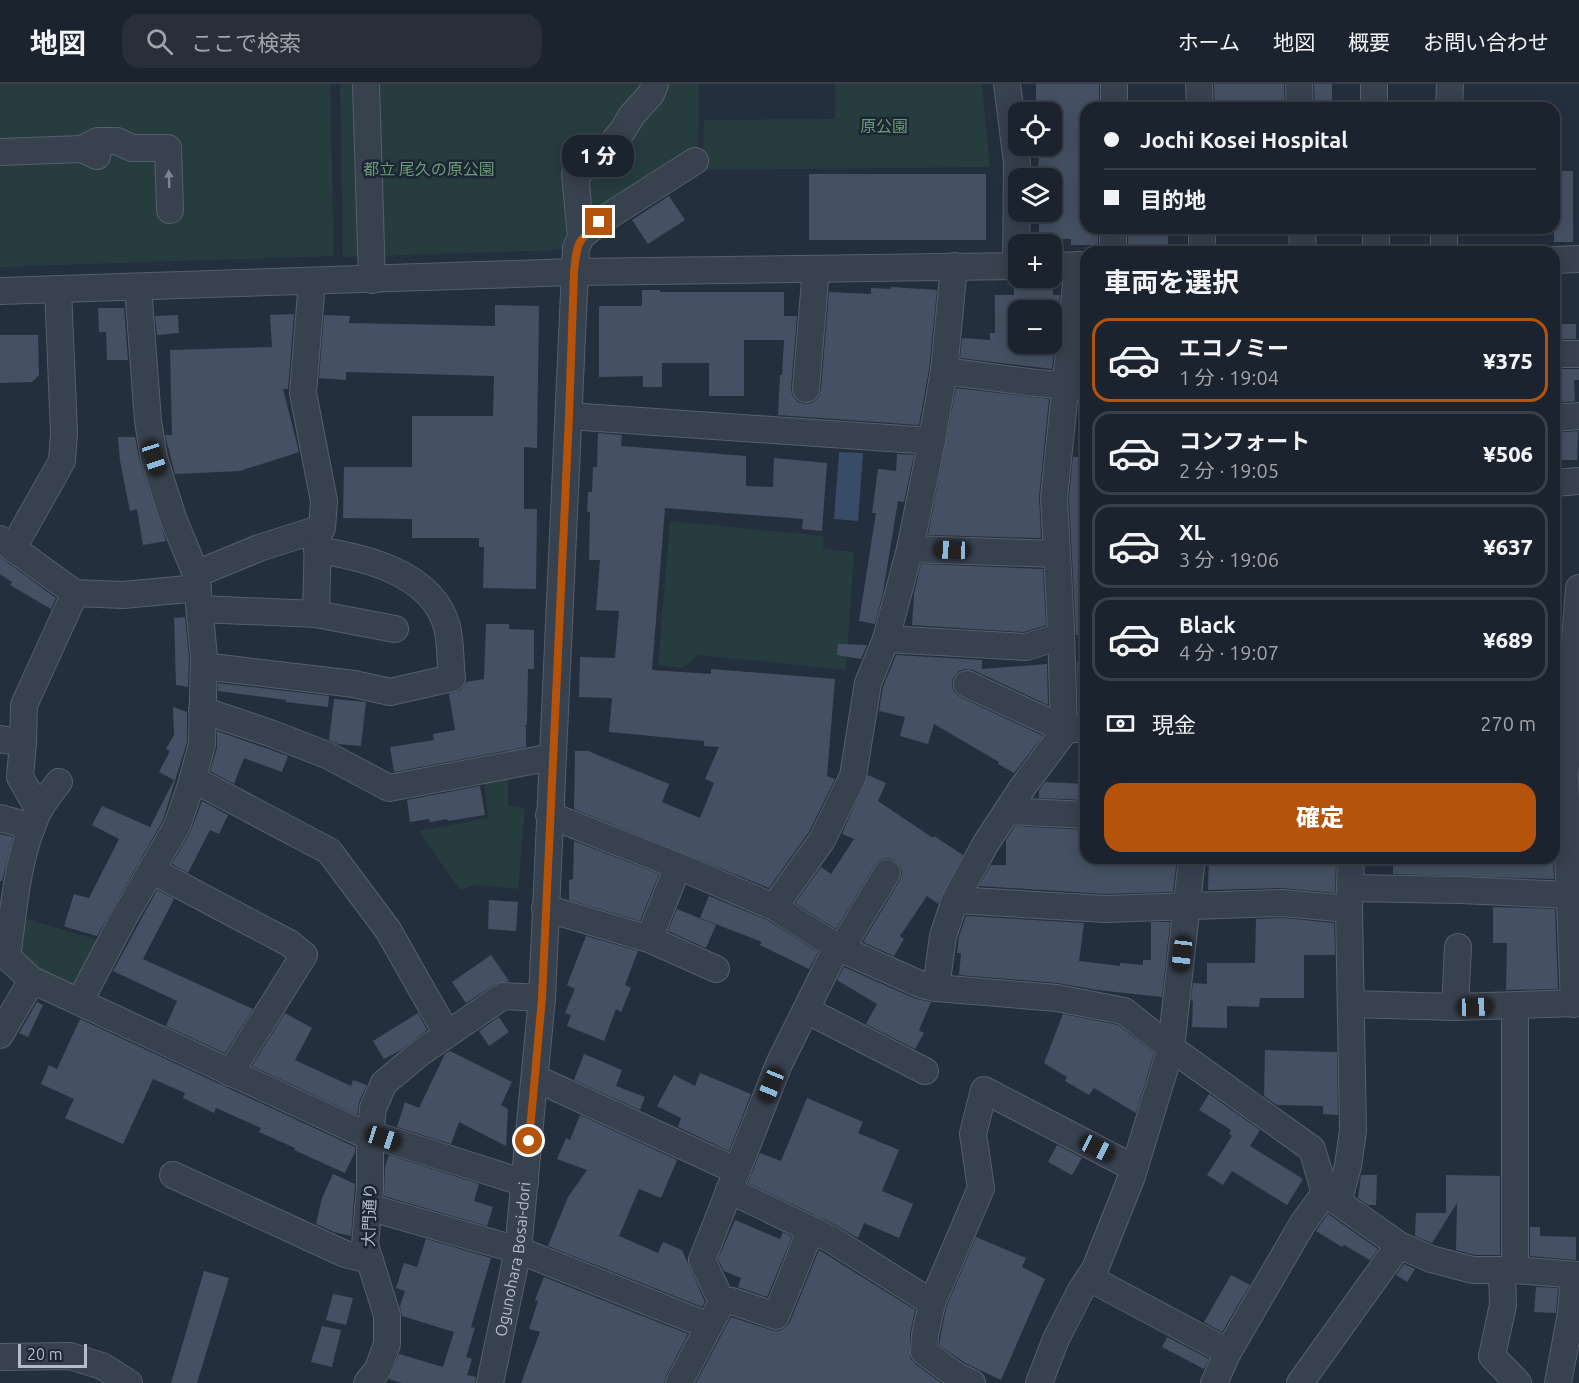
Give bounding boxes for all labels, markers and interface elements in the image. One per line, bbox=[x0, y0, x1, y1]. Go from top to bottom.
search box bbox=[122, 14, 542, 68]
icon: search bbox=[143, 25, 176, 58]
text: 地図 bbox=[30, 27, 86, 58]
text: ここで検索 bbox=[191, 30, 301, 55]
text: ホーム bbox=[1178, 30, 1240, 54]
text: 地図 bbox=[1273, 30, 1315, 54]
text: 概要 bbox=[1348, 30, 1390, 54]
text: お問い合わせ bbox=[1423, 30, 1549, 54]
map controls bbox=[1008, 102, 1062, 354]
button: locate bbox=[1008, 102, 1062, 156]
park label: 原公園 bbox=[860, 117, 908, 135]
text: Jochi Kosei Hospital bbox=[1140, 127, 1348, 152]
callout: 1 分 bbox=[563, 135, 635, 177]
text: 1 分 bbox=[580, 144, 616, 167]
park label: 都立 尾久の原公園 bbox=[363, 160, 495, 178]
button: layers bbox=[1008, 168, 1062, 222]
one-way arrow bbox=[165, 170, 174, 189]
text: 目的地 bbox=[1140, 187, 1206, 212]
route end bbox=[585, 208, 612, 235]
button: + bbox=[1008, 234, 1062, 288]
text: 車両を選択 bbox=[1104, 267, 1239, 297]
button: − bbox=[1008, 300, 1062, 354]
icon: car bbox=[1107, 333, 1161, 387]
text: エコノミー bbox=[1179, 335, 1289, 360]
text: ¥375 bbox=[1483, 348, 1533, 373]
text: 1 分 · 19:04 bbox=[1179, 366, 1279, 389]
icon: car bbox=[1107, 426, 1161, 480]
text: コンフォート bbox=[1179, 428, 1310, 453]
car bbox=[140, 438, 168, 478]
text: ¥506 bbox=[1483, 441, 1533, 466]
text: 2 分 · 19:05 bbox=[1179, 459, 1279, 482]
icon: car bbox=[1107, 519, 1161, 573]
text: XL bbox=[1179, 519, 1206, 544]
text: ¥637 bbox=[1483, 534, 1533, 559]
car bbox=[934, 540, 970, 560]
text: 3 分 · 19:06 bbox=[1179, 548, 1279, 571]
icon: car bbox=[1107, 612, 1161, 666]
text: Black bbox=[1179, 612, 1236, 637]
text: ¥689 bbox=[1483, 627, 1533, 652]
text: 4 分 · 19:07 bbox=[1179, 641, 1279, 664]
icon: cash bbox=[1104, 707, 1137, 740]
text: 現金 bbox=[1152, 712, 1196, 737]
text: 270 m bbox=[1480, 712, 1536, 735]
button: 確定 bbox=[1104, 783, 1536, 852]
car bbox=[1171, 935, 1193, 973]
car bbox=[1457, 997, 1493, 1017]
car bbox=[756, 1065, 786, 1105]
car bbox=[363, 1124, 403, 1152]
route start bbox=[515, 1127, 542, 1154]
car bbox=[1077, 1132, 1117, 1164]
street label: Ogunohara Bosai-dori bbox=[491, 1181, 533, 1338]
street label: 大門通り bbox=[359, 1183, 379, 1247]
scale bar bbox=[18, 1341, 87, 1368]
text: 20 m bbox=[27, 1345, 63, 1363]

